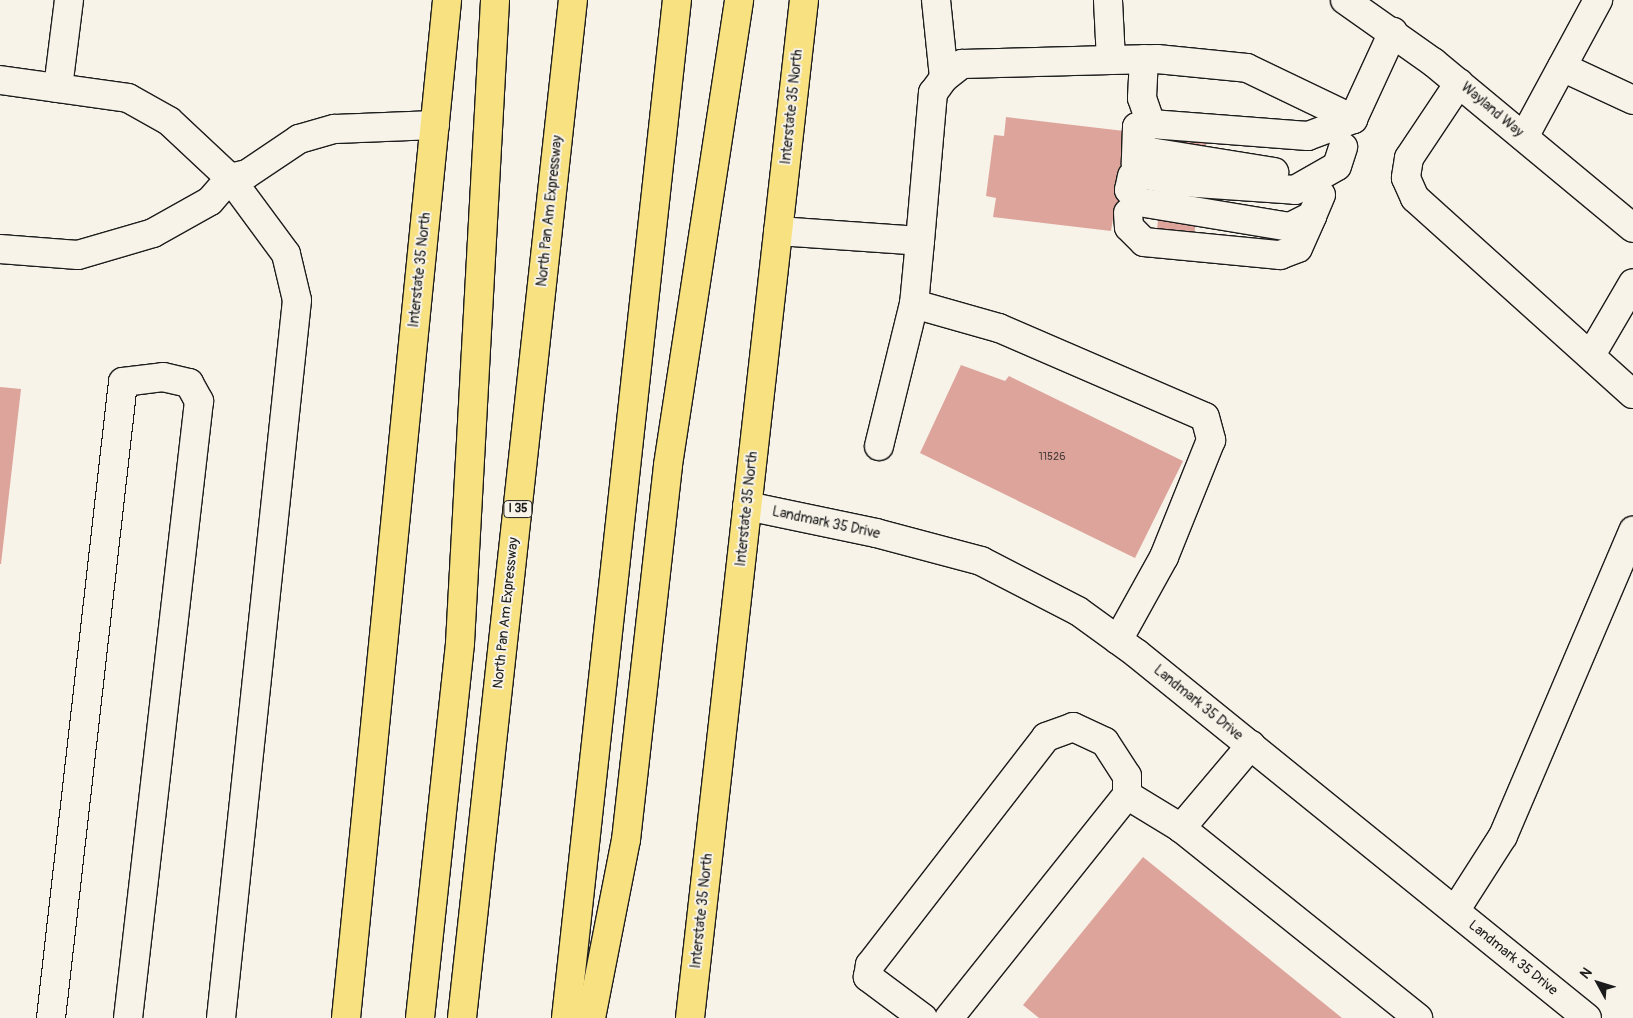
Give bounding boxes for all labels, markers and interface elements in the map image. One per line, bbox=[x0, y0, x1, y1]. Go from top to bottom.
street label: Interstate 35 North bbox=[778, 49, 806, 165]
street label: Wayland Way bbox=[1457, 79, 1527, 141]
street label: North Pan Am Expressway bbox=[534, 135, 566, 287]
street label: Interstate 35 North bbox=[406, 212, 434, 328]
house number: 11526 bbox=[1038, 450, 1066, 464]
street label: Interstate 35 North bbox=[733, 451, 761, 567]
road number: I 35 bbox=[503, 499, 533, 518]
street label: Landmark 35 Drive bbox=[770, 503, 882, 543]
street label: North Pan Am Expressway bbox=[490, 537, 522, 689]
street label: Landmark 35 Drive bbox=[1150, 662, 1246, 744]
street label: Interstate 35 North bbox=[688, 853, 716, 969]
street label: Landmark 35 Drive bbox=[1465, 917, 1561, 999]
north arrow bbox=[1573, 958, 1623, 1008]
text: N bbox=[1576, 964, 1596, 982]

